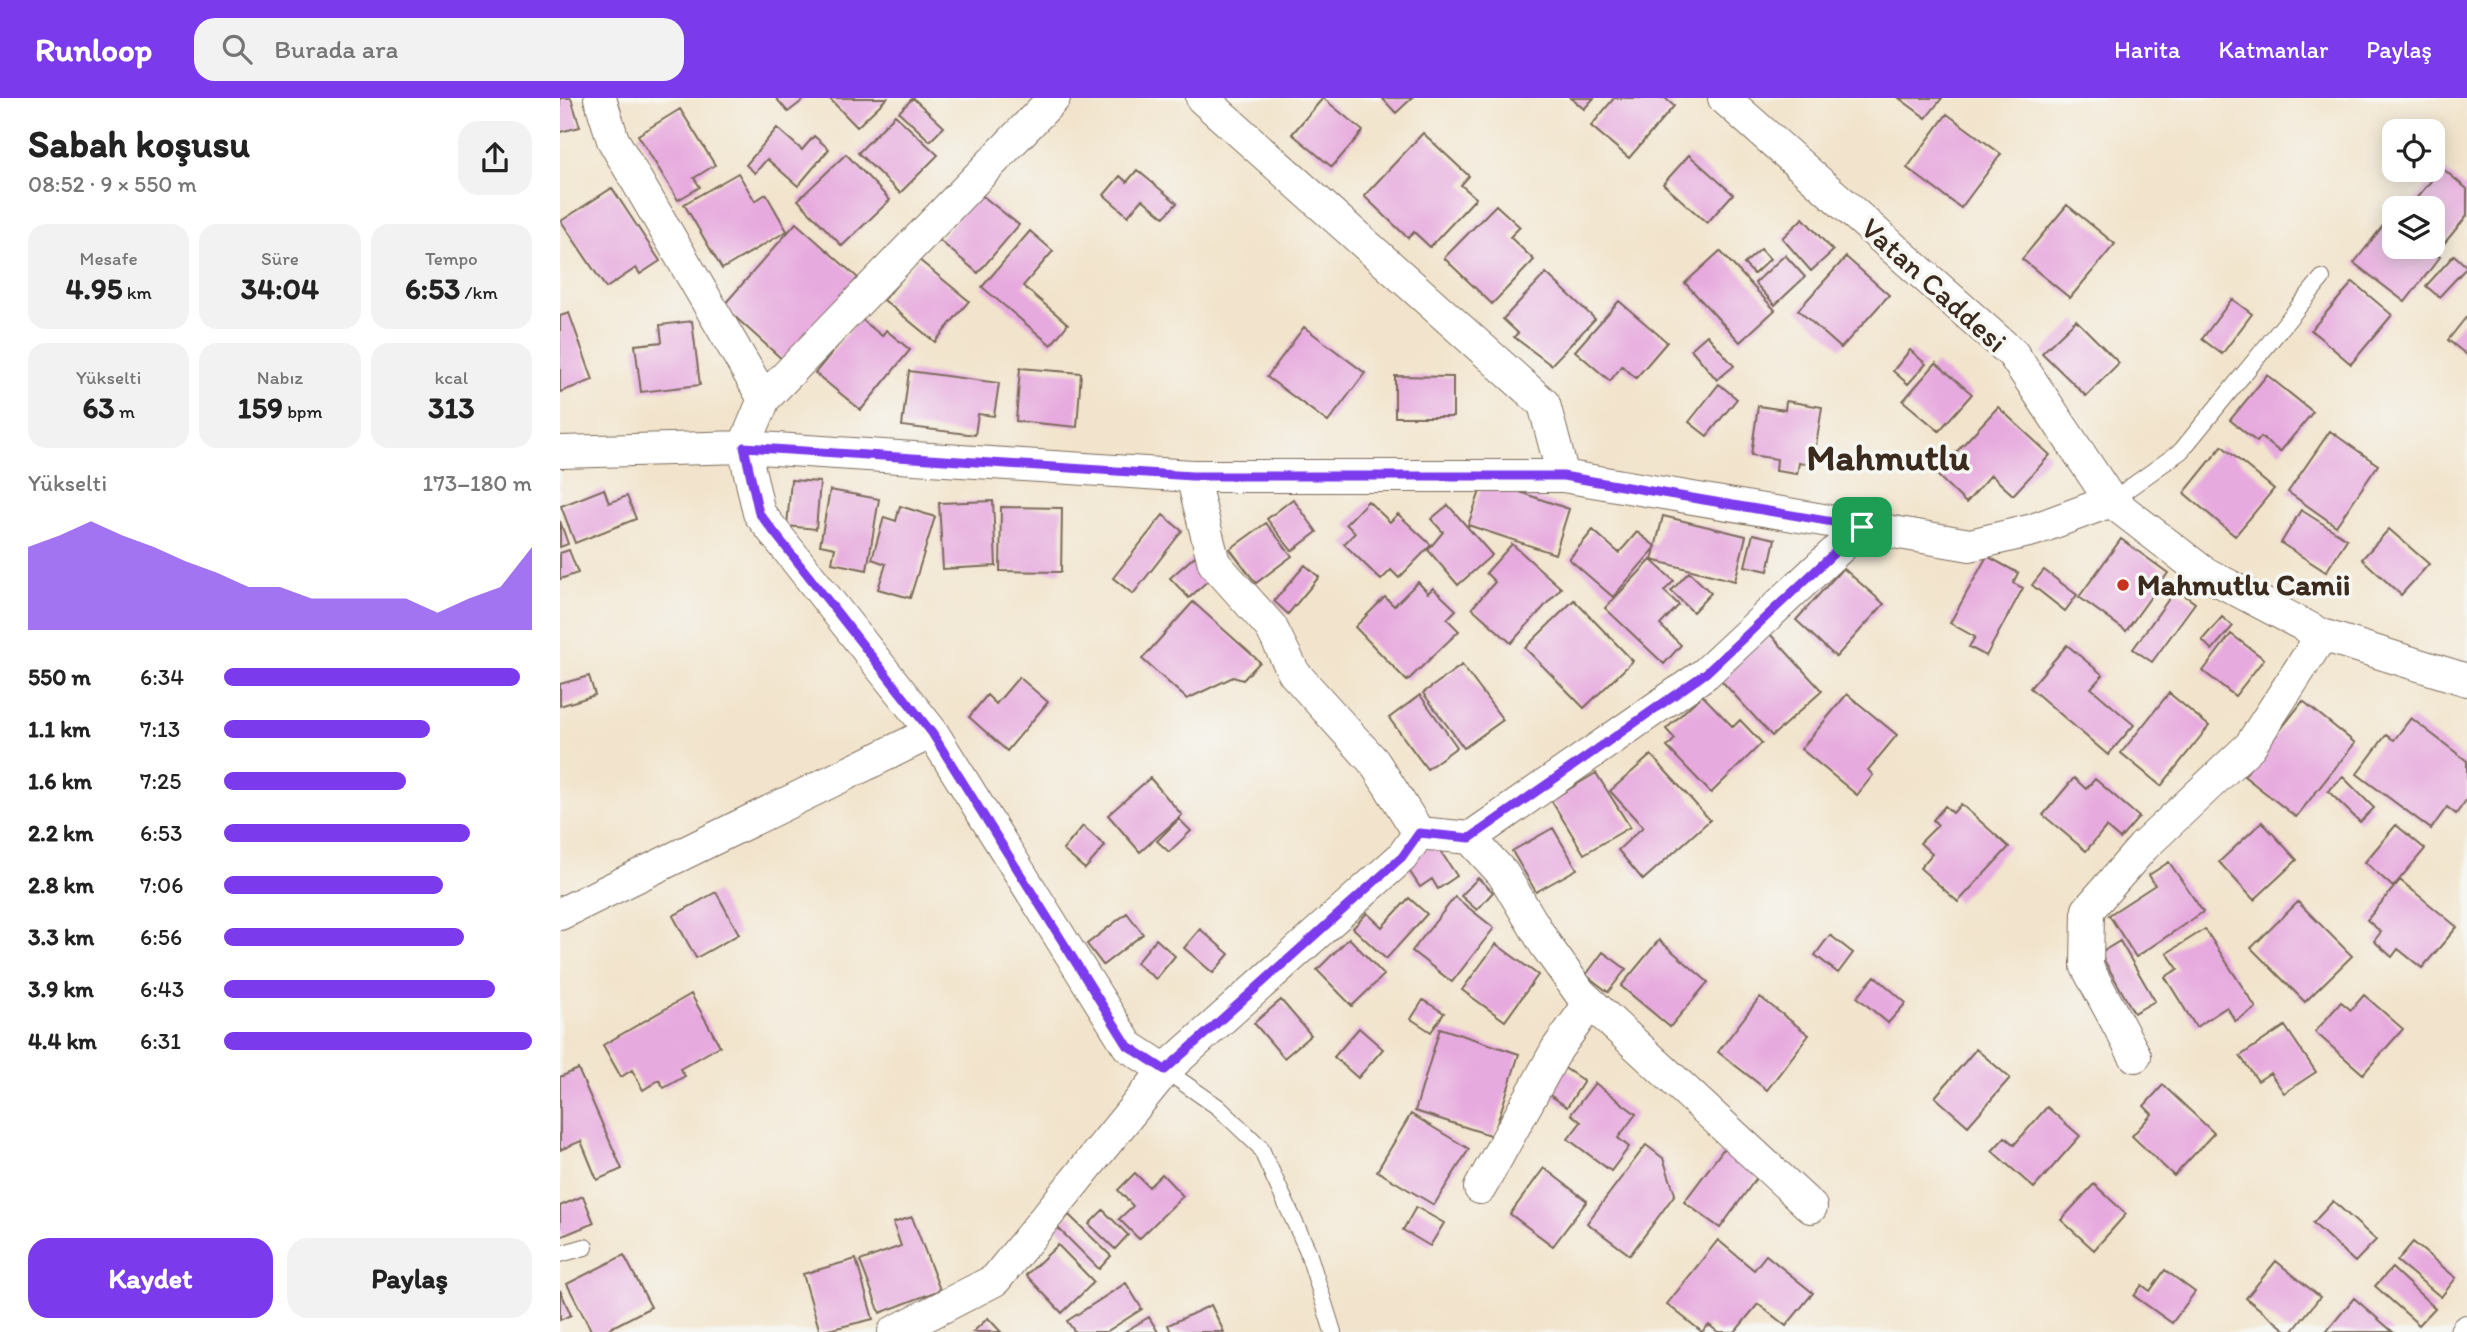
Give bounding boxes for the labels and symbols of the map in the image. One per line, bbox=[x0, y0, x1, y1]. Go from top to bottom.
street label: Vatan Caddesi bbox=[1854, 209, 2015, 360]
district label: Mahmutlu bbox=[1806, 435, 1970, 479]
pin bbox=[1832, 497, 1892, 557]
place label: Mahmutlu Camii bbox=[2137, 566, 2350, 603]
marker: Mahmutlu Camii bbox=[2115, 577, 2131, 593]

